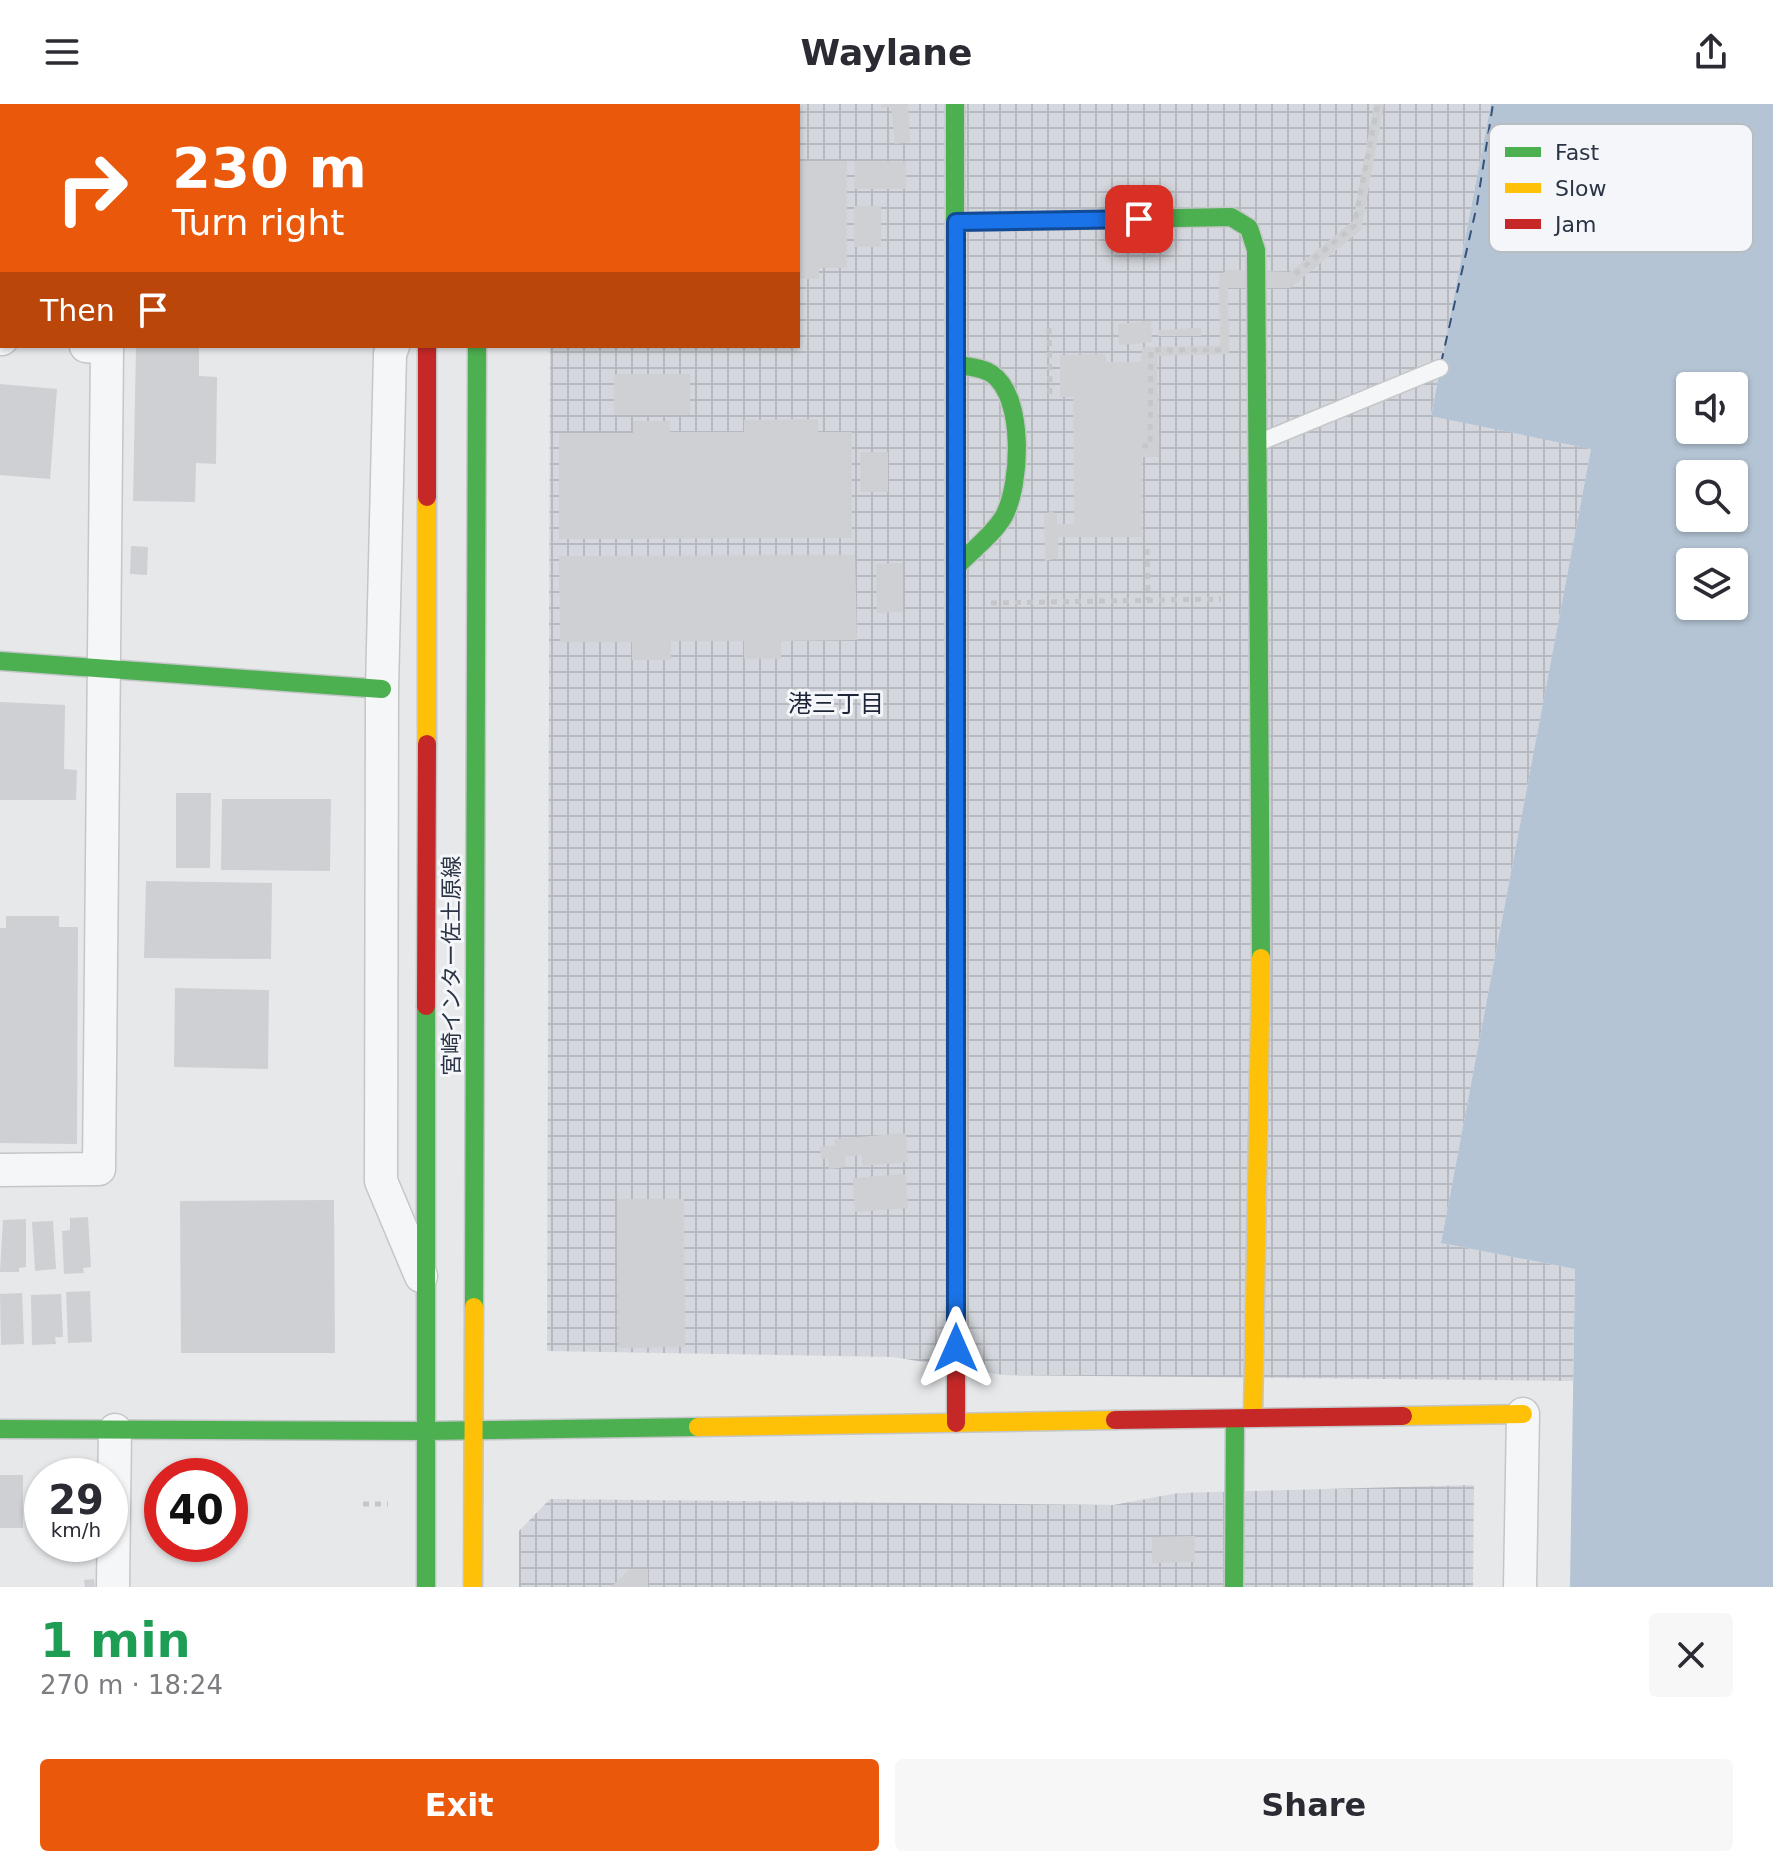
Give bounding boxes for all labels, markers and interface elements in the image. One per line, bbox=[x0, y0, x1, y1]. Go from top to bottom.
icon: menu bbox=[40, 30, 84, 74]
icon: share bbox=[1689, 30, 1733, 74]
text: Waylane bbox=[801, 32, 972, 73]
legend bbox=[1489, 124, 1753, 252]
text: 230 m bbox=[172, 135, 367, 200]
icon: right bbox=[40, 136, 144, 240]
text: Fast bbox=[1555, 140, 1600, 165]
text: Slow bbox=[1555, 176, 1607, 201]
pin bbox=[1105, 185, 1173, 253]
icon: arrive bbox=[1117, 197, 1161, 241]
text: Turn right bbox=[172, 202, 344, 243]
text: Jam bbox=[1553, 212, 1596, 237]
icon: arrive bbox=[131, 288, 175, 332]
text: Then bbox=[40, 293, 115, 328]
map controls bbox=[1676, 372, 1748, 620]
button: sound bbox=[1676, 372, 1748, 444]
button: search bbox=[1676, 460, 1748, 532]
button: layers bbox=[1676, 548, 1748, 620]
district label: 港三丁目 bbox=[788, 690, 884, 718]
street label: 宮崎インター佐土原線 bbox=[439, 856, 464, 1076]
position arrow bbox=[914, 1306, 998, 1390]
speed limit sign: 40 bbox=[144, 1458, 248, 1562]
text: 29 bbox=[48, 1477, 104, 1523]
text: km/h bbox=[51, 1518, 101, 1542]
text: 1 min bbox=[40, 1612, 191, 1668]
button: close bbox=[1649, 1613, 1733, 1697]
text: 270 m · 18:24 bbox=[40, 1670, 223, 1700]
button: Exit bbox=[40, 1759, 879, 1851]
button: Share bbox=[895, 1759, 1733, 1851]

